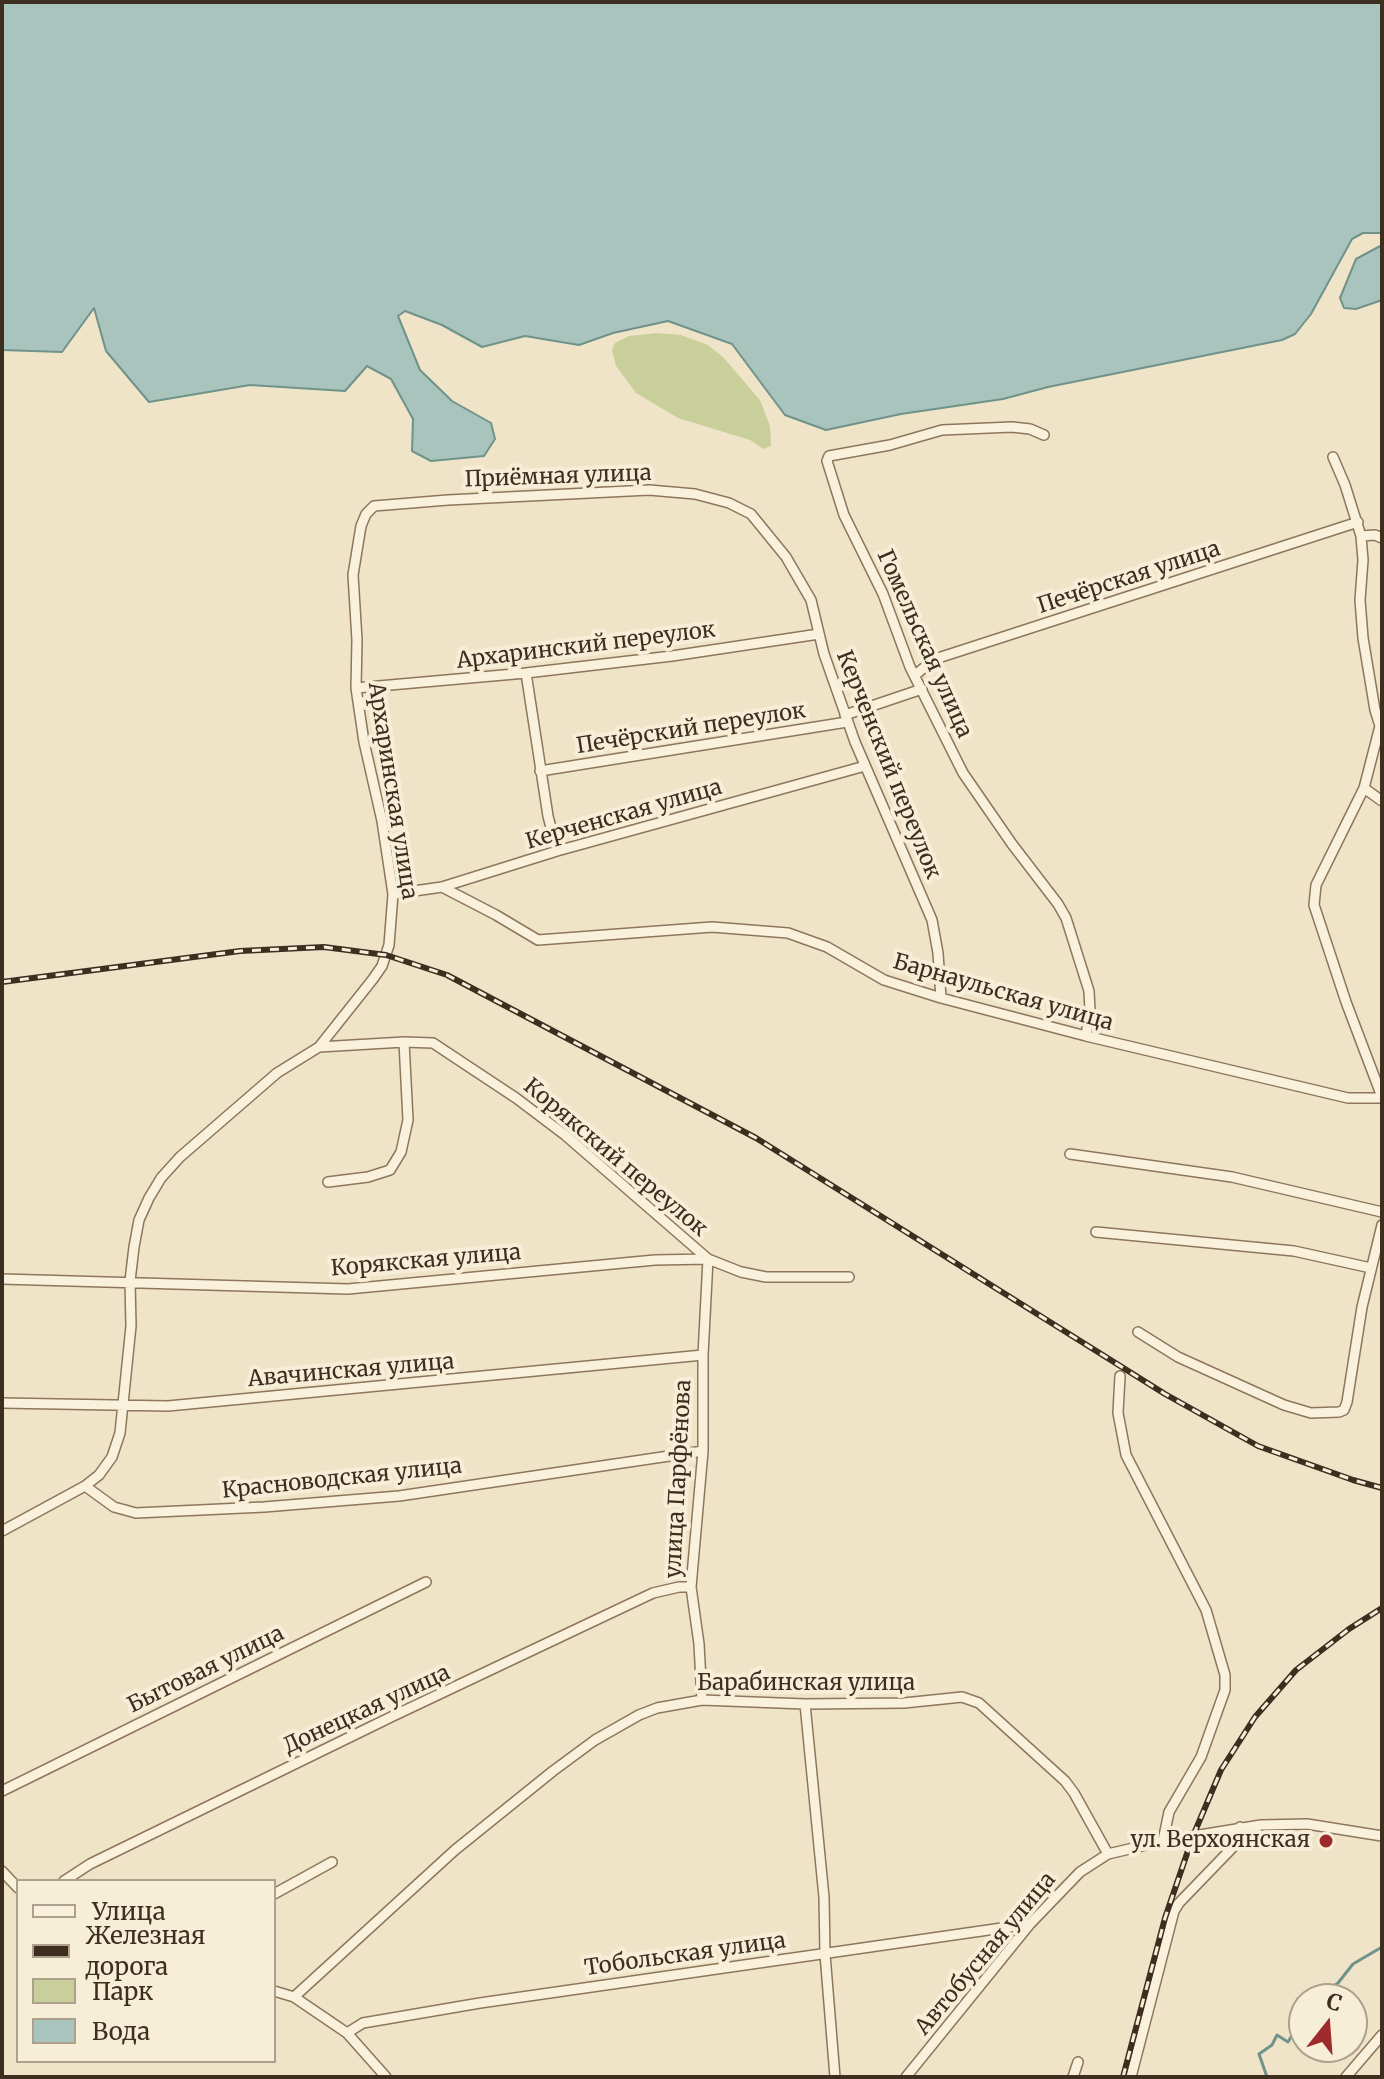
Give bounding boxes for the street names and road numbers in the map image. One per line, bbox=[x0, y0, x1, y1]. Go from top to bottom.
street label: Приёмная улица bbox=[464, 461, 652, 493]
street label: Печёрская улица bbox=[1034, 536, 1224, 620]
street label: Гомельская улица bbox=[871, 546, 977, 742]
street label: Архаринский переулок bbox=[455, 617, 717, 675]
street label: Керченский переулок bbox=[830, 647, 946, 883]
street label: Архаринская улица bbox=[362, 681, 422, 901]
street label: Печёрский переулок bbox=[574, 698, 808, 760]
street label: Керченская улица bbox=[523, 774, 725, 856]
street label: Барнаульская улица bbox=[890, 949, 1116, 1037]
street label: Корякский переулок bbox=[518, 1073, 712, 1243]
street label: Корякская улица bbox=[330, 1240, 522, 1282]
street label: Авачинская улица bbox=[247, 1349, 455, 1393]
street label: улица Парфёнова bbox=[661, 1379, 697, 1579]
street label: Красноводская улица bbox=[221, 1453, 463, 1505]
street label: Бытовая улица bbox=[124, 1621, 288, 1719]
street label: Донецкая улица bbox=[279, 1660, 455, 1760]
street label: Барабинская улица bbox=[697, 1671, 915, 1697]
street label: Автобусная улица bbox=[910, 1867, 1062, 2041]
street label: Тобольская улица bbox=[583, 1928, 787, 1982]

